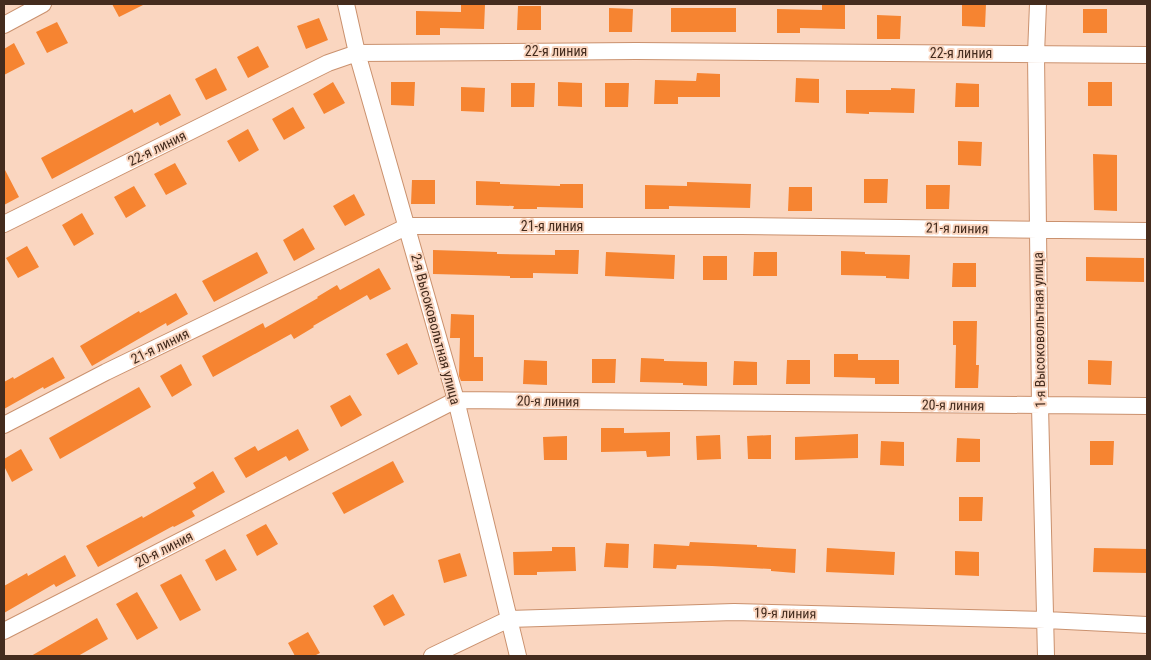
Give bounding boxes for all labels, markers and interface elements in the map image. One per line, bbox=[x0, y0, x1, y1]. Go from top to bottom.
street label: 22-я линия bbox=[525, 43, 587, 59]
street label: 22-я линия bbox=[930, 45, 992, 61]
street label: 22-я линия bbox=[125, 127, 189, 169]
street label: 21-я линия bbox=[521, 218, 583, 234]
street label: 21-я линия bbox=[926, 219, 988, 237]
street label: 2-я Высоковольтная улица bbox=[408, 252, 464, 406]
street label: 1-я Высоковольтная улица bbox=[1030, 252, 1048, 408]
street label: 21-я линия bbox=[128, 325, 192, 367]
street label: 20-я линия bbox=[517, 392, 579, 410]
street label: 20-я линия bbox=[922, 396, 984, 414]
street label: 20-я линия bbox=[133, 528, 195, 570]
street label: 19-я линия bbox=[754, 604, 816, 622]

